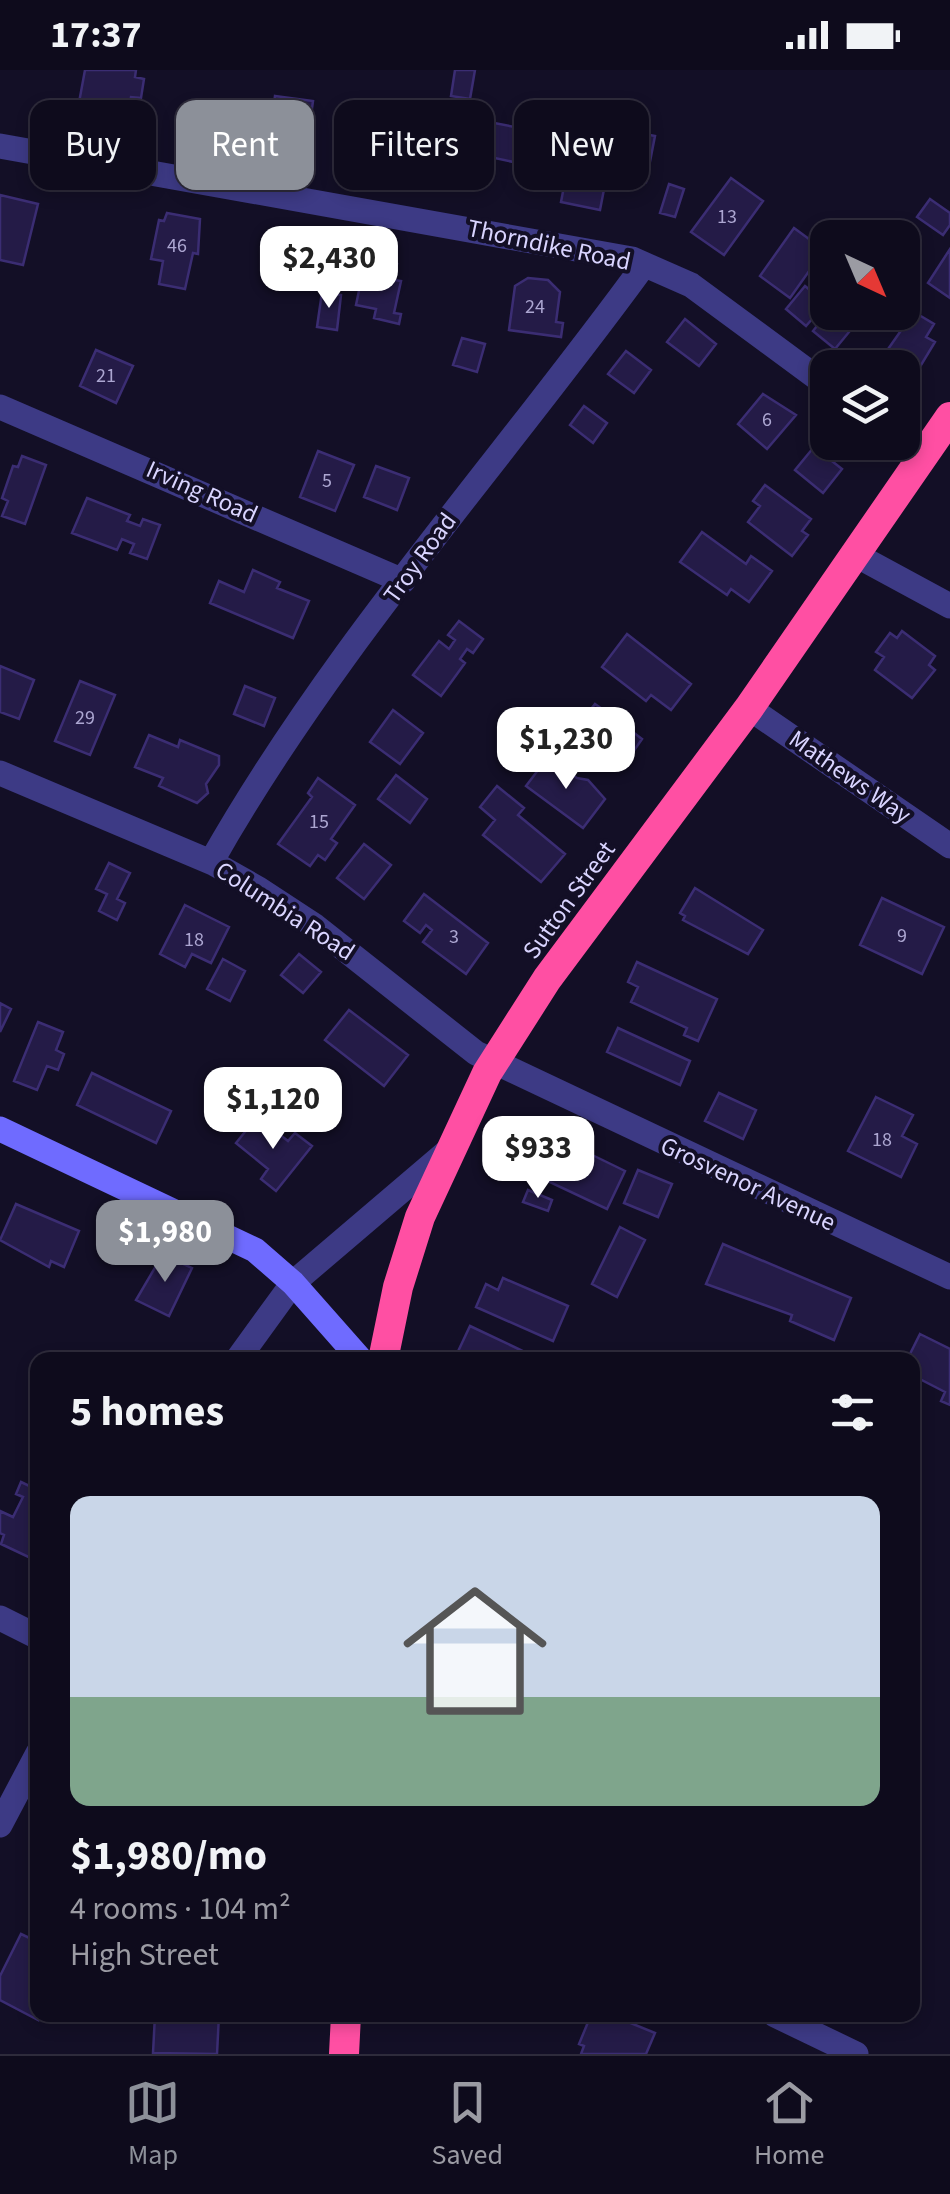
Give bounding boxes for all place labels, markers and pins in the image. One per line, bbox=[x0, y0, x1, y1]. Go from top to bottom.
pin: $2,430 bbox=[248, 226, 410, 311]
pin: $1,230 bbox=[485, 707, 647, 792]
pin: $1,120 bbox=[192, 1067, 354, 1152]
pin: $933 bbox=[479, 1116, 597, 1201]
pin: $1,980 bbox=[84, 1200, 246, 1285]

